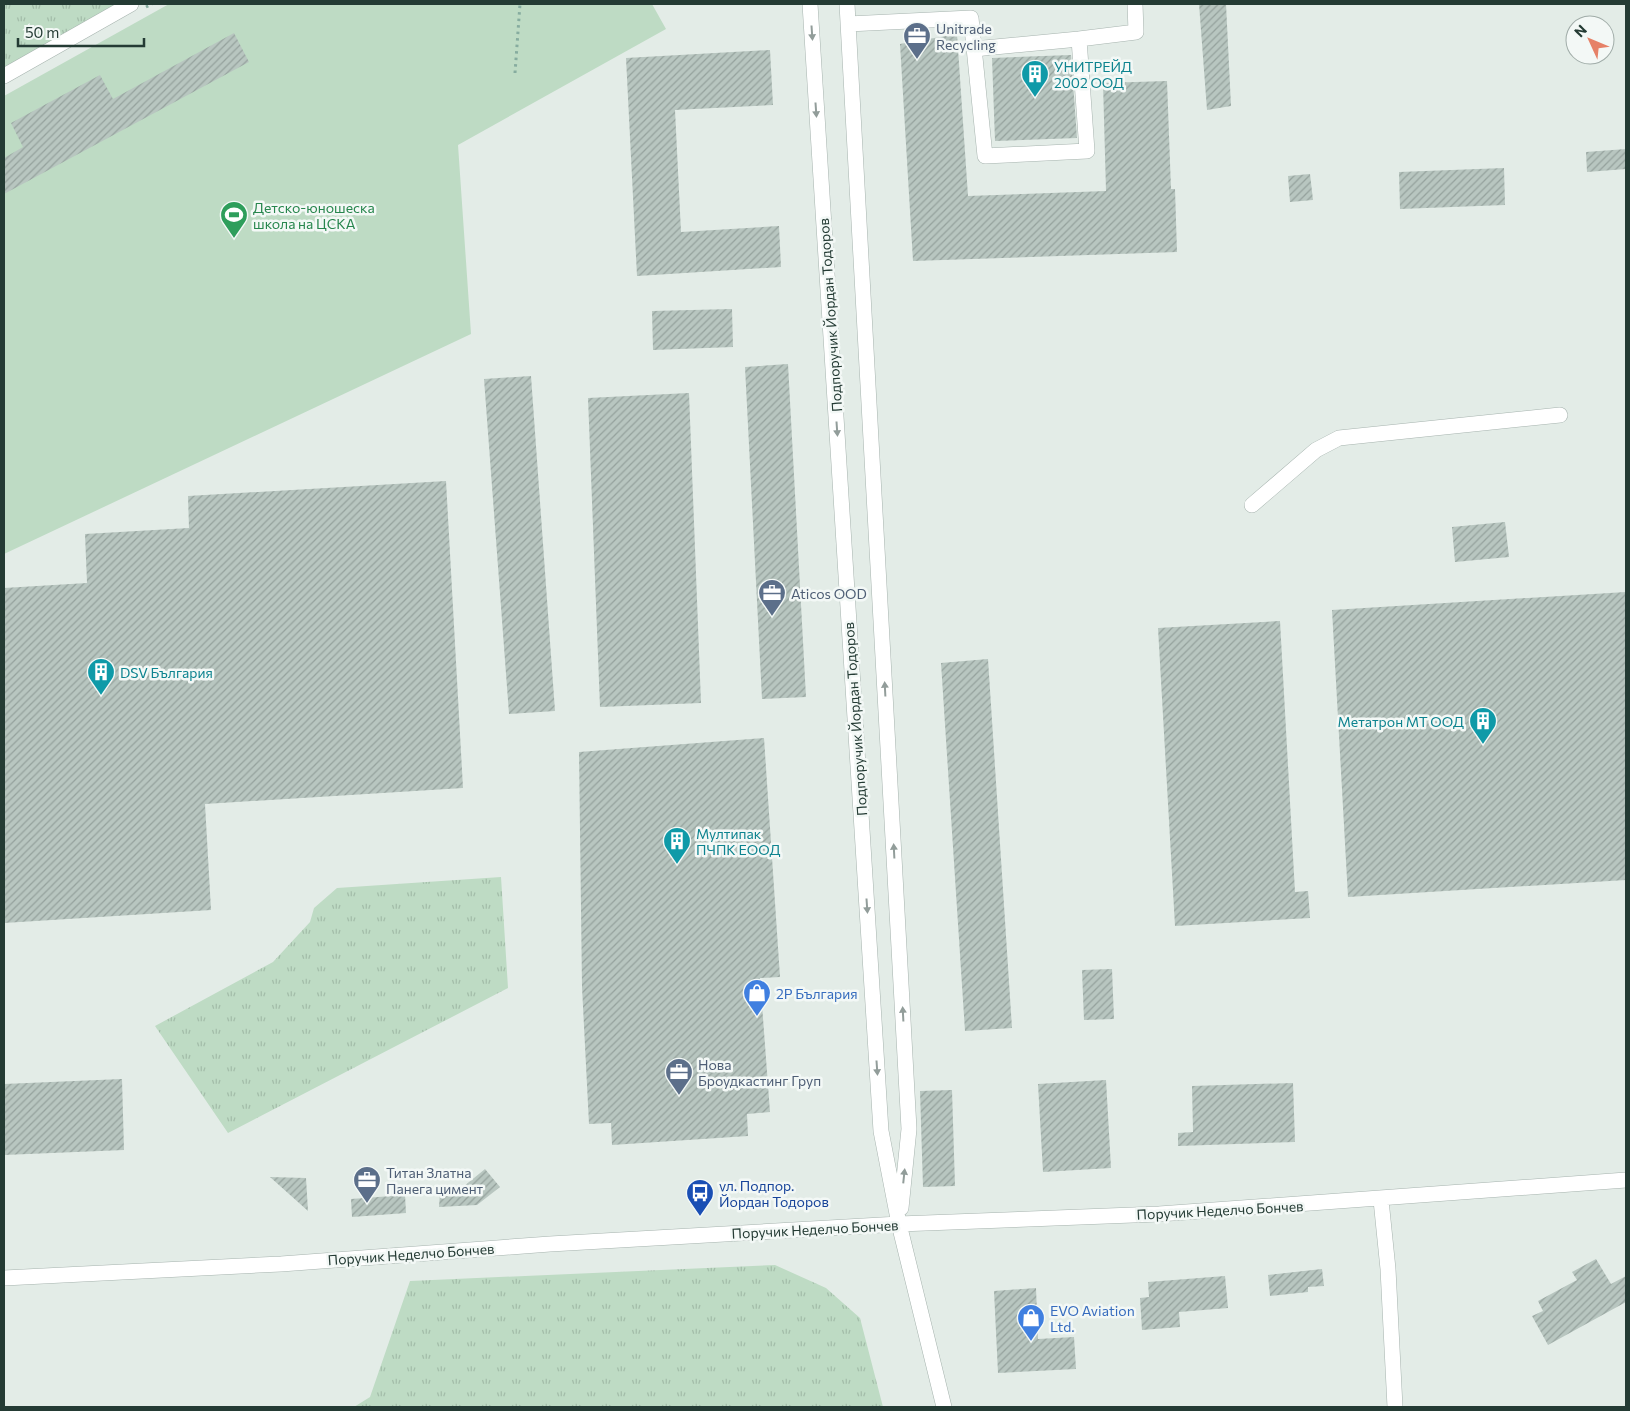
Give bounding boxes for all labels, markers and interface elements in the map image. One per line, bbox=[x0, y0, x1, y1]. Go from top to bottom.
scale bar bbox=[18, 15, 144, 47]
north arrow bbox=[1565, 15, 1615, 65]
place label: Unitrade Recycling bbox=[936, 20, 996, 53]
office icon: Unitrade Recycling bbox=[902, 21, 932, 60]
text: N bbox=[1571, 21, 1590, 40]
text: 50 m bbox=[25, 23, 59, 41]
one-way arrow bbox=[808, 25, 816, 41]
place label: УНИТРЕЙД 2002 ООД bbox=[1054, 58, 1132, 91]
building icon: УНИТРЕЙД 2002 ООД bbox=[1020, 59, 1050, 98]
one-way arrow bbox=[813, 102, 821, 118]
place label: Детско-юношеска школа на ЦСКА bbox=[253, 199, 375, 232]
sports icon: Детско-юношеска школа на ЦСКА bbox=[219, 200, 249, 239]
street label: Подпоручик Йордан Тодоров bbox=[815, 218, 845, 412]
one-way arrow bbox=[833, 422, 841, 438]
office icon: Aticos OOD bbox=[757, 578, 787, 617]
place label: Aticos OOD bbox=[791, 585, 867, 602]
street label: Подпоручик Йордан Тодоров bbox=[840, 622, 870, 816]
building icon: DSV България bbox=[86, 657, 116, 696]
place label: DSV България bbox=[120, 664, 213, 681]
one-way arrow bbox=[880, 681, 888, 697]
building icon: Метатрон МТ ООД bbox=[1468, 706, 1498, 745]
place label: Метатрон МТ ООД bbox=[1337, 713, 1464, 730]
place label: Мултипак ПЧПК ЕООД bbox=[696, 825, 780, 858]
building icon: Мултипак ПЧПК ЕООД bbox=[662, 826, 692, 865]
one-way arrow bbox=[889, 843, 897, 859]
one-way arrow bbox=[863, 898, 871, 914]
shop icon: 2Р България bbox=[742, 978, 772, 1017]
place label: 2Р България bbox=[776, 985, 858, 1002]
one-way arrow bbox=[898, 1005, 906, 1021]
place label: Нова Броудкастинг Груп bbox=[698, 1056, 821, 1089]
office icon: Нова Броудкастинг Груп bbox=[664, 1057, 694, 1096]
one-way arrow bbox=[874, 1060, 882, 1076]
place label: Титан Златна Панега цимент bbox=[386, 1164, 484, 1197]
office icon: Титан Златна Панега цимент bbox=[352, 1165, 382, 1204]
one-way arrow bbox=[900, 1167, 908, 1183]
place label: ул. Подпор. Йордан Тодоров bbox=[719, 1177, 829, 1210]
bus stop icon: ул. Подпор. Йордан Тодоров bbox=[685, 1178, 715, 1217]
street label: Поручик Неделчо Бончев bbox=[1136, 1197, 1304, 1223]
street label: Поручик Неделчо Бончев bbox=[731, 1216, 899, 1242]
street label: Поручик Неделчо Бончев bbox=[327, 1240, 495, 1268]
place label: EVO Aviation Ltd. bbox=[1050, 1302, 1135, 1335]
shop icon: EVO Aviation Ltd. bbox=[1016, 1303, 1046, 1342]

